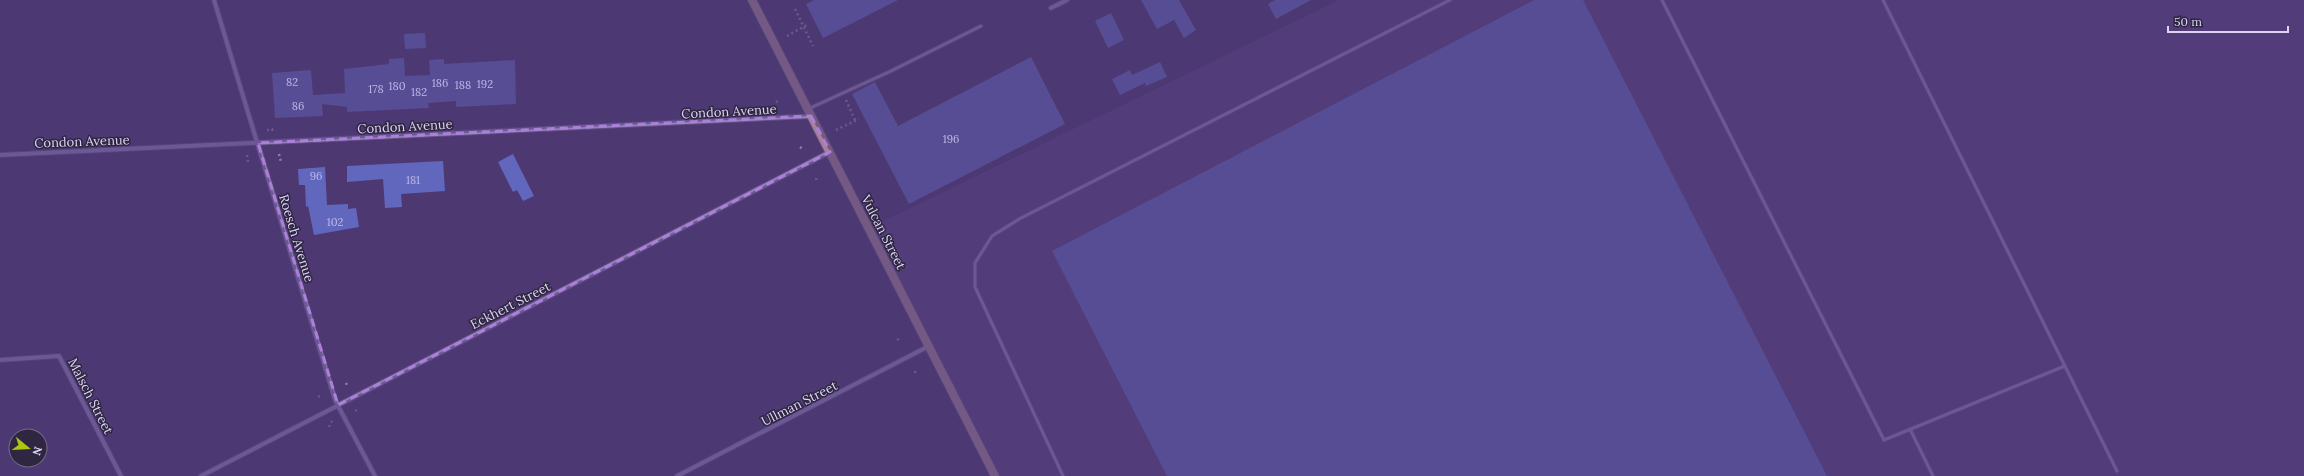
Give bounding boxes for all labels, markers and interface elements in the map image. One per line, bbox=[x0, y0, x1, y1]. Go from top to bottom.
scale bar bbox=[2168, 8, 2288, 34]
text: 50 m bbox=[2174, 14, 2202, 29]
house number: 82 bbox=[286, 75, 298, 89]
house number: 186 bbox=[432, 76, 448, 90]
house number: 192 bbox=[477, 77, 493, 91]
house number: 188 bbox=[455, 78, 471, 92]
house number: 180 bbox=[388, 79, 406, 93]
house number: 178 bbox=[368, 82, 384, 96]
house number: 182 bbox=[411, 85, 427, 99]
house number: 86 bbox=[292, 99, 304, 113]
street label: Condon Avenue bbox=[681, 101, 777, 122]
street label: Condon Avenue bbox=[357, 116, 453, 137]
street label: Condon Avenue bbox=[34, 131, 130, 152]
house number: 196 bbox=[943, 132, 959, 146]
house number: 96 bbox=[310, 169, 322, 183]
house number: 181 bbox=[406, 173, 420, 187]
street label: Vulcan Street bbox=[857, 191, 910, 272]
street label: Roesch Avenue bbox=[275, 192, 318, 284]
house number: 102 bbox=[327, 215, 343, 229]
street label: Eckhert Street bbox=[467, 278, 553, 333]
street label: Malsch Street bbox=[64, 355, 117, 437]
street label: Ullman Street bbox=[758, 377, 840, 430]
north arrow bbox=[8, 428, 48, 468]
text: N bbox=[29, 445, 45, 458]

